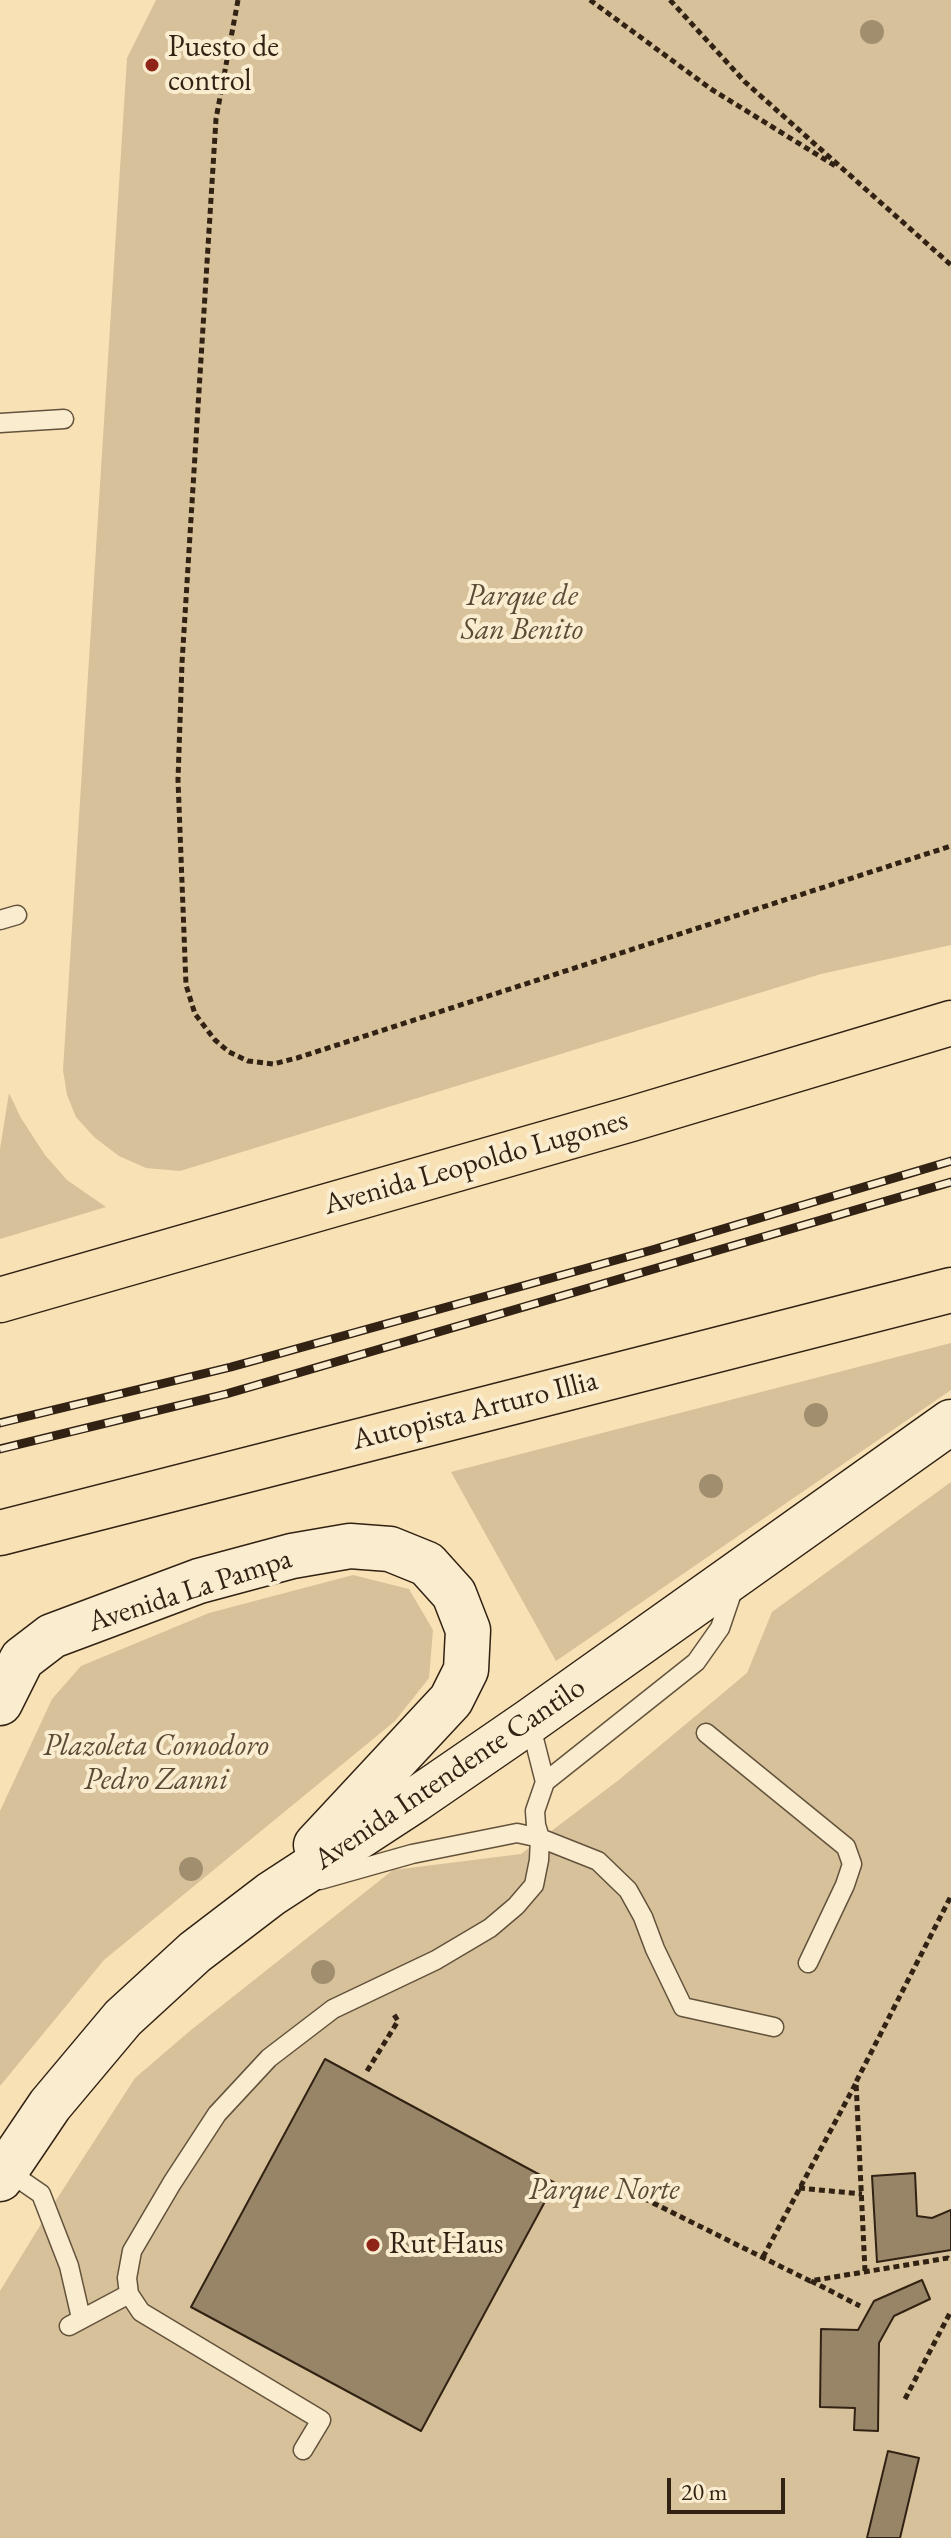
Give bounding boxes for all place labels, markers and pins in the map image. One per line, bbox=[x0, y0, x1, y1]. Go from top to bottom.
place label: Puesto de control bbox=[168, 30, 279, 100]
marker: Puesto de control bbox=[143, 56, 161, 74]
place label: Rut Haus bbox=[389, 2227, 503, 2263]
marker: Rut Haus bbox=[364, 2236, 382, 2254]

